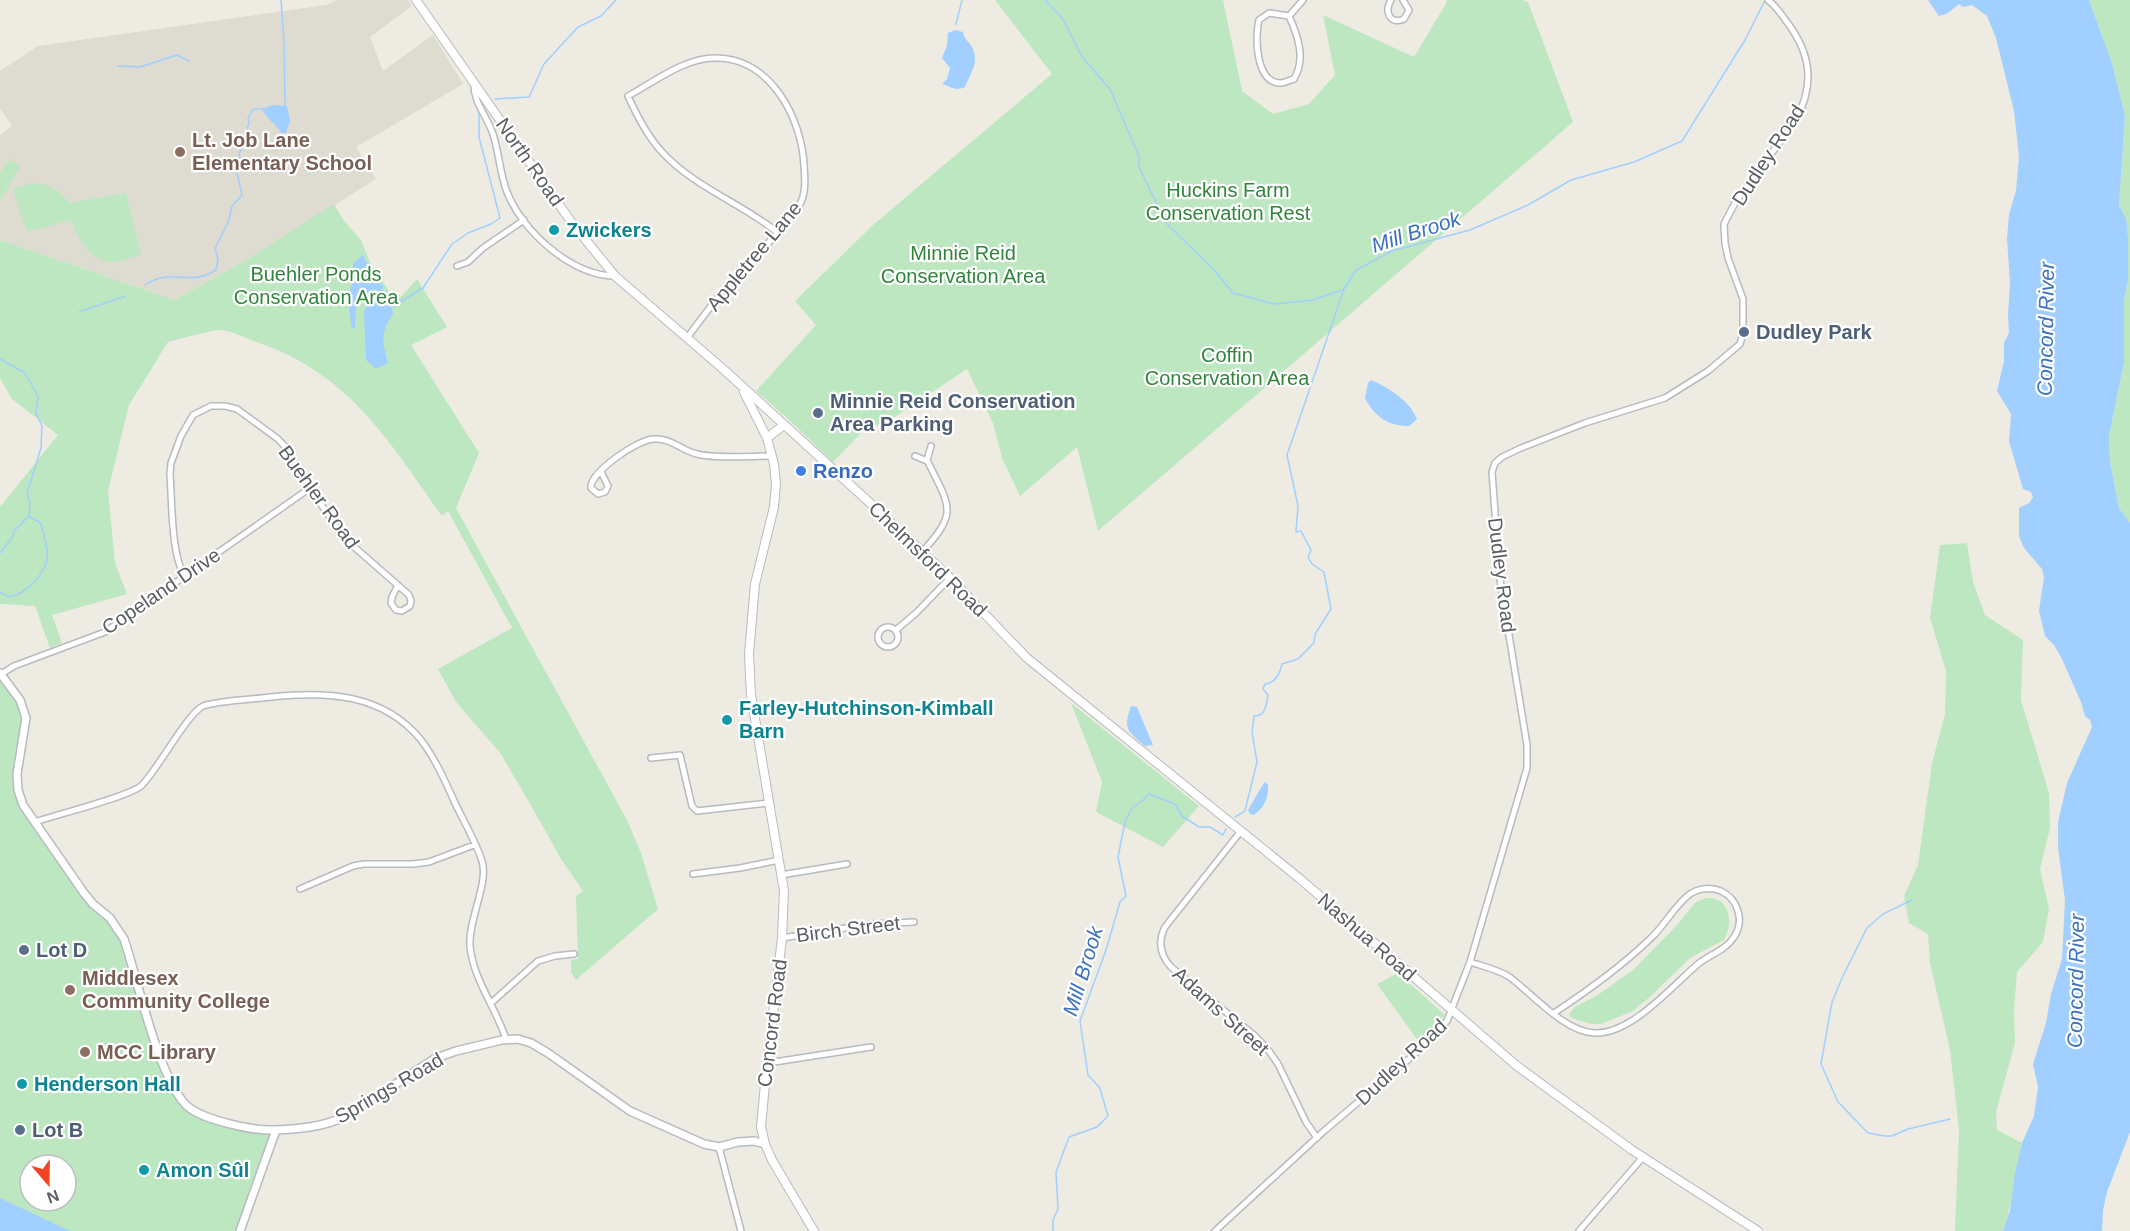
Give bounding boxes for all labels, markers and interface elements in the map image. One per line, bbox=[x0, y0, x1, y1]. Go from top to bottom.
street label: Dudley Road bbox=[1727, 101, 1809, 209]
street label: North Road bbox=[492, 114, 568, 210]
place label: Lt. Job Lane Elementary School bbox=[192, 129, 372, 174]
marker: Lt. Job Lane Elementary School bbox=[173, 145, 187, 159]
park label: Huckins Farm Conservation Rest bbox=[1146, 179, 1311, 224]
street label: Appletree Lane bbox=[702, 197, 806, 315]
water label: Mill Brook bbox=[1368, 206, 1465, 257]
place label: Zwickers bbox=[566, 219, 652, 241]
marker: Zwickers bbox=[547, 223, 561, 237]
park label: Minnie Reid Conservation Area bbox=[881, 242, 1046, 287]
water label: Concord River bbox=[2033, 261, 2058, 396]
park label: Buehler Ponds Conservation Area bbox=[234, 263, 399, 308]
place label: Dudley Park bbox=[1756, 321, 1872, 343]
marker: Dudley Park bbox=[1737, 325, 1751, 339]
park label: Coffin Conservation Area bbox=[1145, 344, 1310, 389]
place label: Minnie Reid Conservation Area Parking bbox=[830, 390, 1076, 435]
marker: Minnie Reid Conservation Area Parking bbox=[811, 406, 825, 420]
street label: Buehler Road bbox=[274, 441, 364, 553]
place label: Renzo bbox=[813, 460, 873, 482]
marker: Renzo bbox=[794, 464, 808, 478]
street label: Chelmsford Road bbox=[864, 497, 992, 621]
street label: Dudley Road bbox=[1484, 516, 1520, 634]
street label: Copeland Drive bbox=[98, 543, 224, 639]
place label: Farley-Hutchinson-Kimball Barn bbox=[739, 697, 993, 742]
marker: Farley-Hutchinson-Kimball Barn bbox=[720, 713, 734, 727]
street label: Nashua Road bbox=[1314, 889, 1420, 985]
street label: Birch Street bbox=[795, 912, 902, 946]
water label: Concord River bbox=[2063, 913, 2088, 1048]
water label: Mill Brook bbox=[1058, 922, 1107, 1018]
place label: Lot D bbox=[36, 939, 87, 961]
marker: Lot D bbox=[17, 943, 31, 957]
street label: Concord Road bbox=[753, 958, 791, 1088]
street label: Adams Street bbox=[1169, 962, 1274, 1060]
place label: Middlesex Community College bbox=[82, 967, 270, 1012]
marker: Middlesex Community College bbox=[63, 983, 77, 997]
street label: Dudley Road bbox=[1351, 1015, 1451, 1109]
place label: MCC Library bbox=[97, 1041, 217, 1063]
marker: MCC Library bbox=[78, 1045, 92, 1059]
street label: Springs Road bbox=[331, 1048, 447, 1128]
place label: Henderson Hall bbox=[34, 1073, 181, 1095]
marker: Henderson Hall bbox=[15, 1077, 29, 1091]
place label: Lot B bbox=[32, 1119, 83, 1141]
marker: Lot B bbox=[13, 1123, 27, 1137]
north arrow bbox=[18, 1153, 78, 1213]
place label: Amon Sûl bbox=[156, 1159, 249, 1181]
marker: Amon Sûl bbox=[137, 1163, 151, 1177]
text: N bbox=[45, 1187, 61, 1207]

